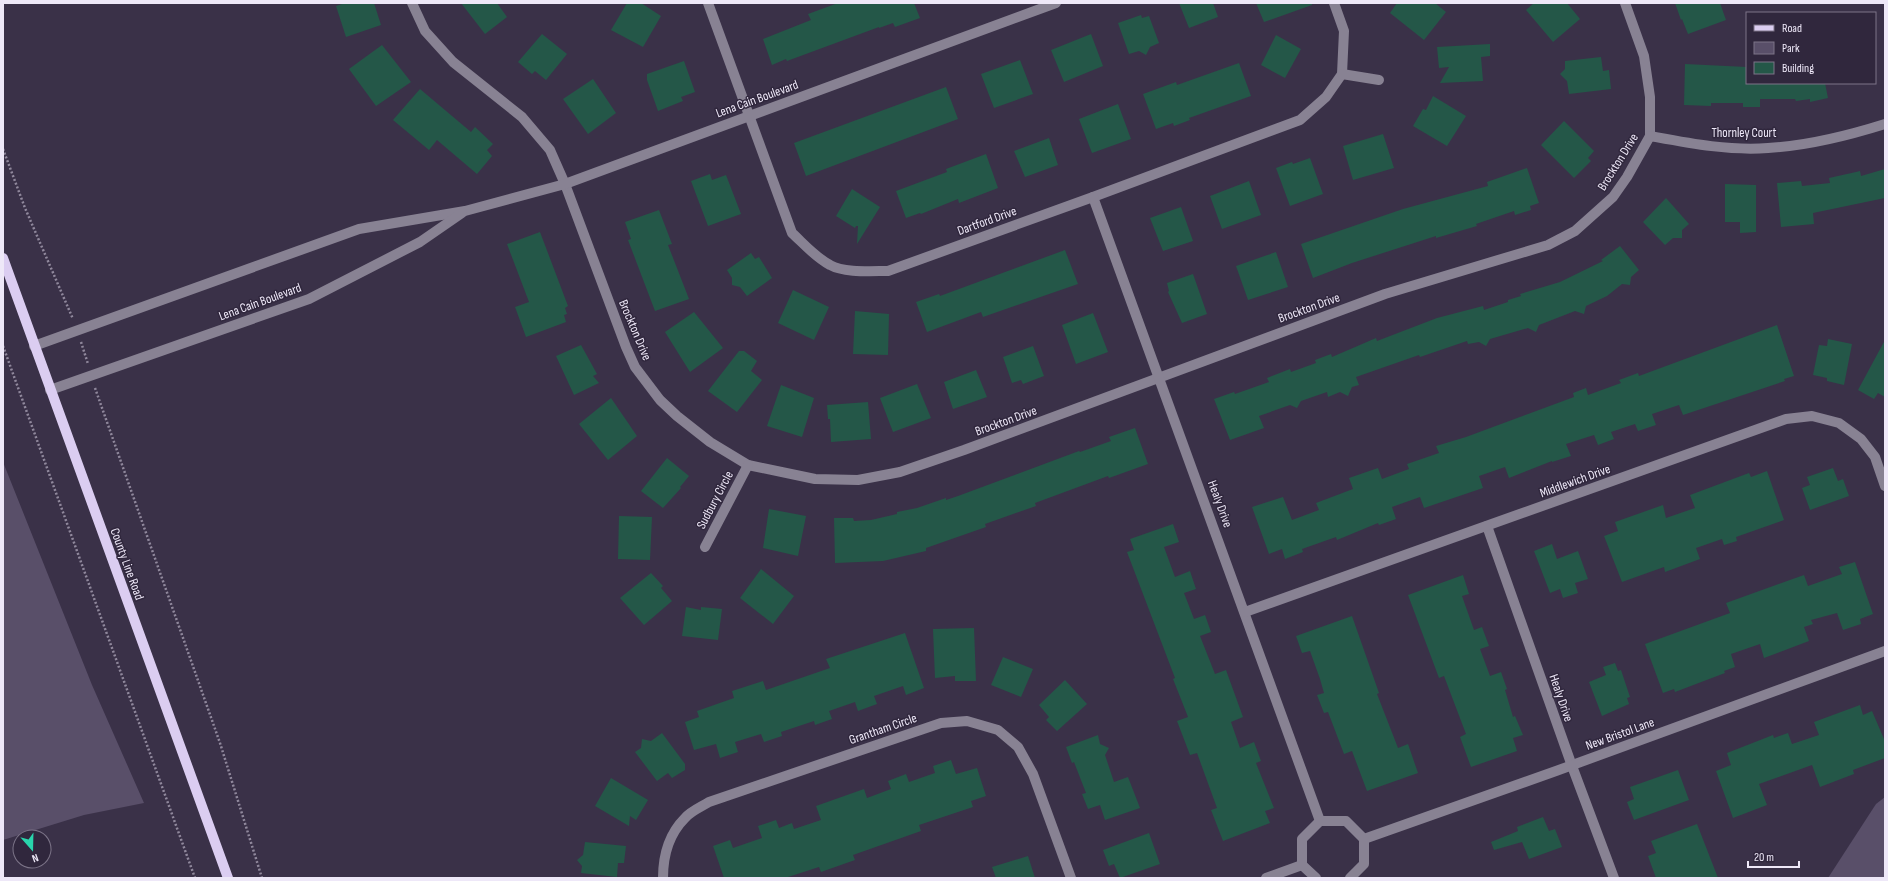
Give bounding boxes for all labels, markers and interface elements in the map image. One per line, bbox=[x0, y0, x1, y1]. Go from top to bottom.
legend bbox=[1746, 12, 1876, 84]
text: Road bbox=[1782, 21, 1802, 36]
text: Park bbox=[1782, 41, 1800, 56]
text: Building bbox=[1782, 61, 1814, 76]
street label: Lena Cain Boulevard bbox=[714, 77, 800, 121]
street label: Thornley Court bbox=[1712, 125, 1776, 141]
street label: Brockton Drive bbox=[1594, 130, 1642, 194]
street label: Dartford Drive bbox=[955, 203, 1019, 239]
street label: Lena Cain Boulevard bbox=[217, 280, 303, 324]
street label: Brockton Drive bbox=[1276, 289, 1342, 327]
street label: Brockton Drive bbox=[615, 297, 655, 363]
street label: Brockton Drive bbox=[973, 402, 1039, 440]
street label: Middlewich Drive bbox=[1538, 461, 1612, 501]
street label: Sudbury Circle bbox=[693, 468, 737, 532]
street label: Healy Drive bbox=[1204, 478, 1236, 530]
street label: County Line Road bbox=[107, 526, 147, 602]
street label: Healy Drive bbox=[1545, 672, 1577, 724]
street label: Grantham Circle bbox=[847, 710, 919, 748]
street label: New Bristol Lane bbox=[1583, 714, 1657, 754]
north arrow bbox=[12, 829, 52, 869]
scale bar bbox=[1748, 843, 1799, 869]
text: 20 m bbox=[1754, 850, 1774, 865]
text: N bbox=[30, 851, 40, 865]

